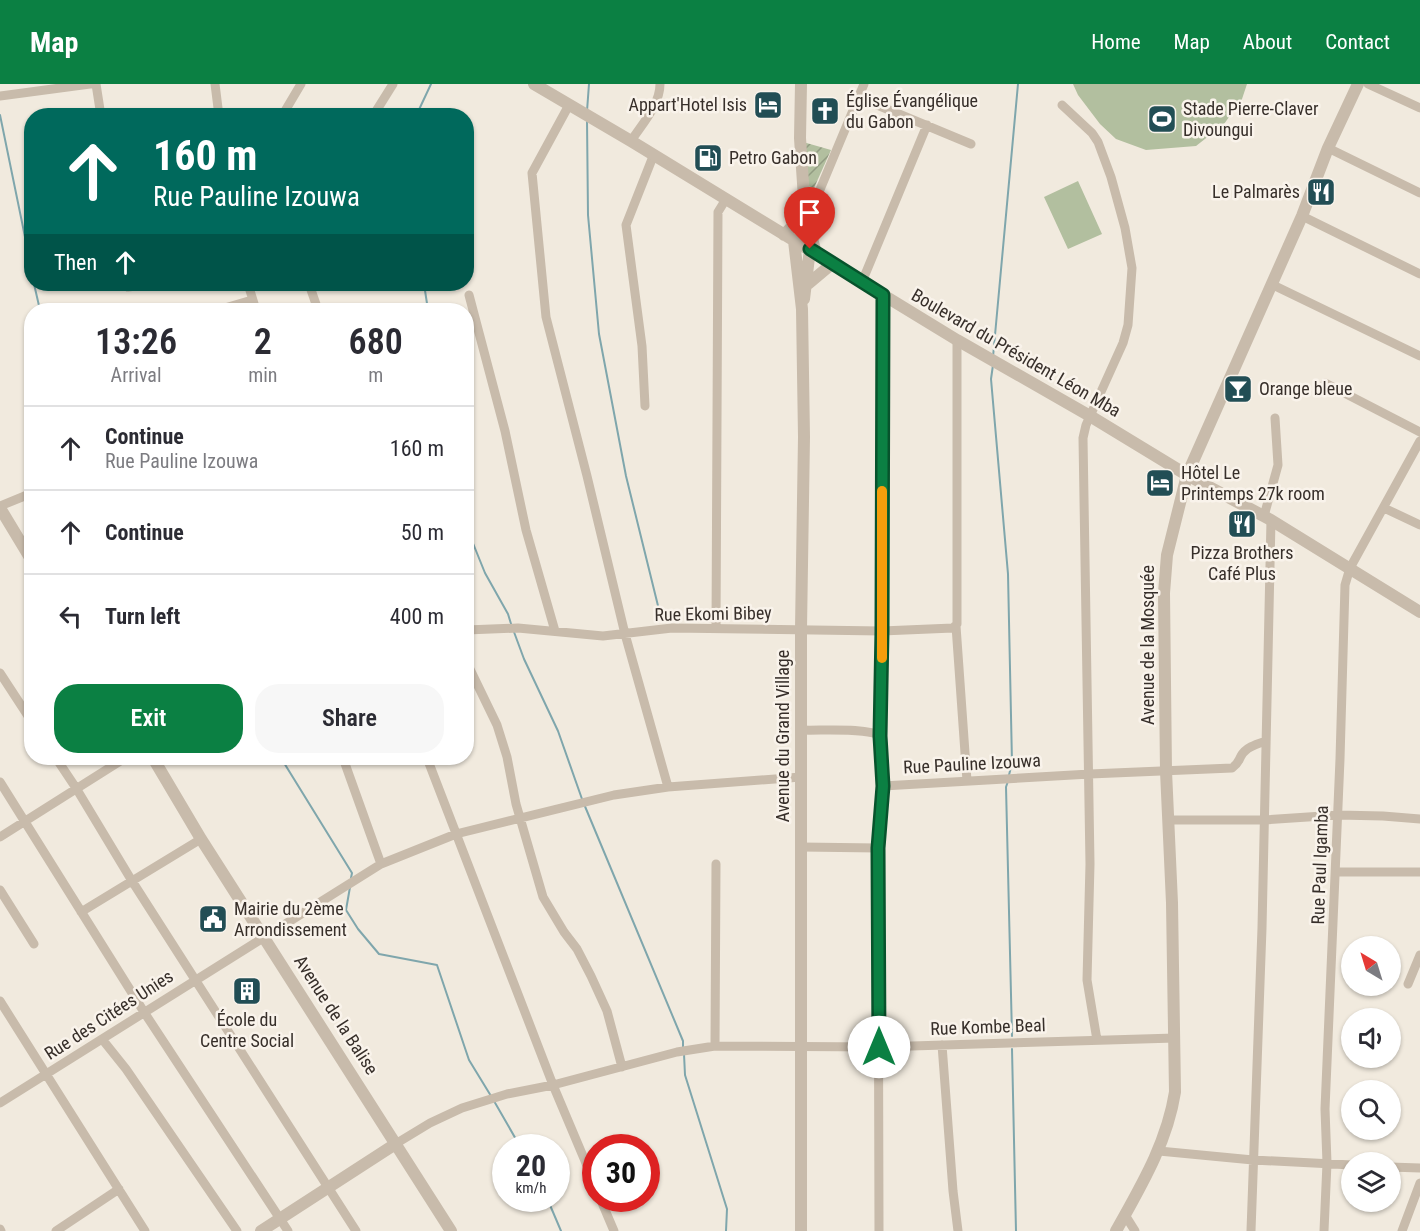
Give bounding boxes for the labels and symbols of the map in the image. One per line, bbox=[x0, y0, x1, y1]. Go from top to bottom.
hotel icon: Appart'Hotel Isis bbox=[752, 89, 784, 121]
place label: Église Évangélique du Gabon bbox=[846, 90, 978, 132]
place label: Appart'Hotel Isis bbox=[629, 94, 747, 115]
church icon: Église Évangélique du Gabon bbox=[809, 95, 841, 127]
place label: Stade Pierre-Claver Divoungui bbox=[1183, 98, 1319, 140]
sports icon: Stade Pierre-Claver Divoungui bbox=[1146, 103, 1178, 135]
fuel station icon: Petro Gabon bbox=[692, 142, 724, 174]
place label: Petro Gabon bbox=[729, 147, 817, 168]
restaurant icon: Le Palmarès bbox=[1305, 176, 1337, 208]
place label: Le Palmarès bbox=[1212, 181, 1300, 202]
pin bbox=[784, 187, 835, 249]
street label: Boulevard du Président Léon Mba bbox=[908, 284, 1125, 421]
bar icon: Orange bleue bbox=[1222, 373, 1254, 405]
place label: Orange bleue bbox=[1259, 378, 1352, 399]
place label: Hôtel Le Printemps 27k room bbox=[1181, 462, 1325, 504]
hotel icon: Hôtel Le Printemps 27k room bbox=[1144, 467, 1176, 499]
restaurant icon: Pizza Brothers Café Plus bbox=[1226, 508, 1258, 540]
place label: Pizza Brothers Café Plus bbox=[1191, 542, 1293, 584]
street label: Avenue de la Mosquée bbox=[1137, 565, 1158, 725]
street label: Rue Ekomi Bibey bbox=[654, 602, 772, 625]
street label: Avenue du Grand Village bbox=[772, 650, 793, 822]
street label: Rue Pauline Izouwa bbox=[903, 749, 1041, 778]
street label: Rue Paul Igamba bbox=[1307, 805, 1332, 925]
place label: Mairie du 2ème Arrondissement bbox=[234, 898, 347, 940]
public building icon: Mairie du 2ème Arrondissement bbox=[197, 903, 229, 935]
north arrow bbox=[1341, 936, 1401, 996]
street label: Avenue de la Balise bbox=[290, 951, 383, 1078]
street label: Rue des Citées Unies bbox=[41, 965, 177, 1064]
building icon: École du Centre Social bbox=[231, 975, 263, 1007]
place label: École du Centre Social bbox=[200, 1009, 294, 1051]
street label: Rue Kombe Beal bbox=[930, 1014, 1046, 1039]
position arrow bbox=[847, 1015, 911, 1079]
speed limit sign: 30 bbox=[582, 1134, 660, 1212]

